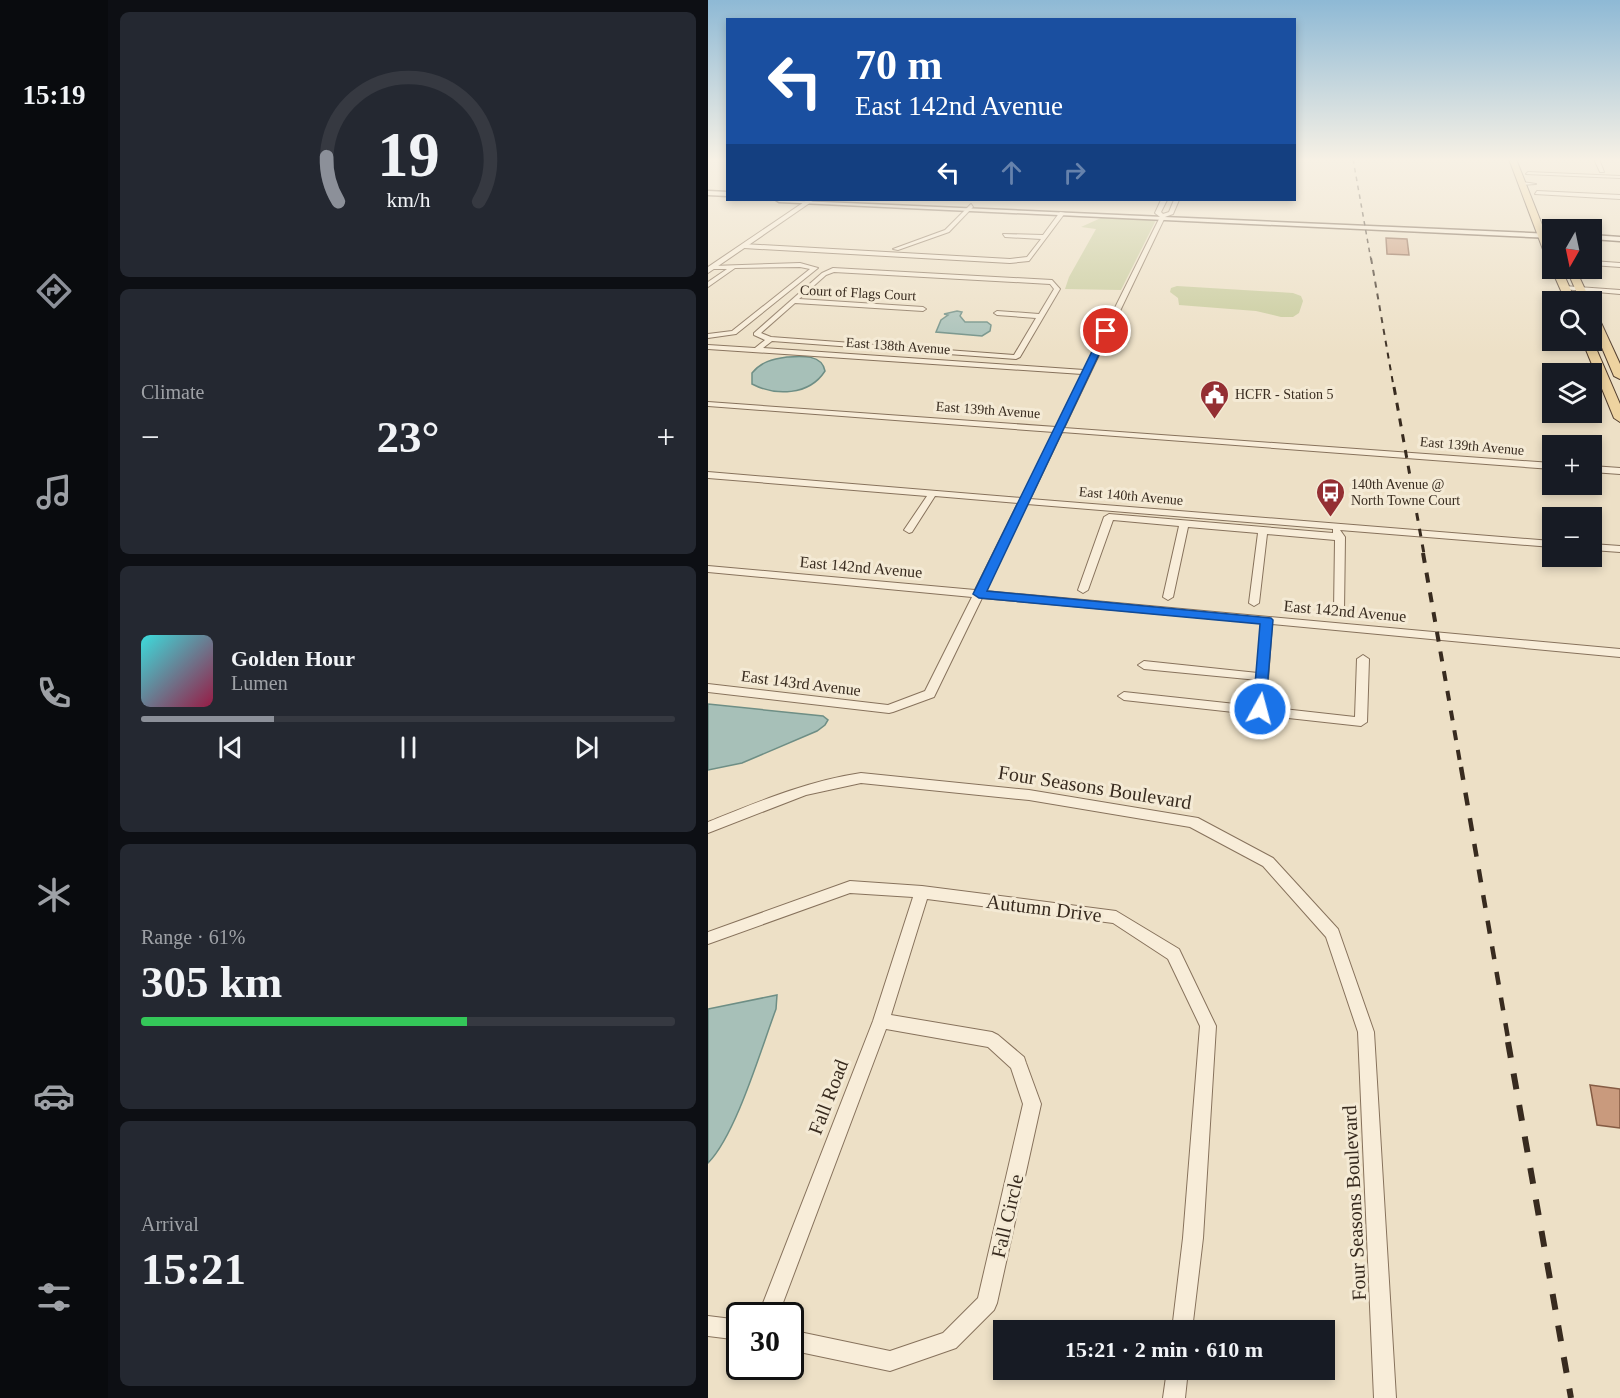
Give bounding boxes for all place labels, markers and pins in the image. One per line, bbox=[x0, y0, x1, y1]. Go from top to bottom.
pin bbox=[1080, 305, 1131, 356]
public building icon: HCFR - Station 5 bbox=[1198, 378, 1230, 420]
place label: HCFR - Station 5 bbox=[1235, 387, 1333, 402]
bus stop icon: 140th Avenue @ North Towne Court bbox=[1314, 476, 1346, 518]
place label: 140th Avenue @ North Towne Court bbox=[1351, 477, 1460, 508]

